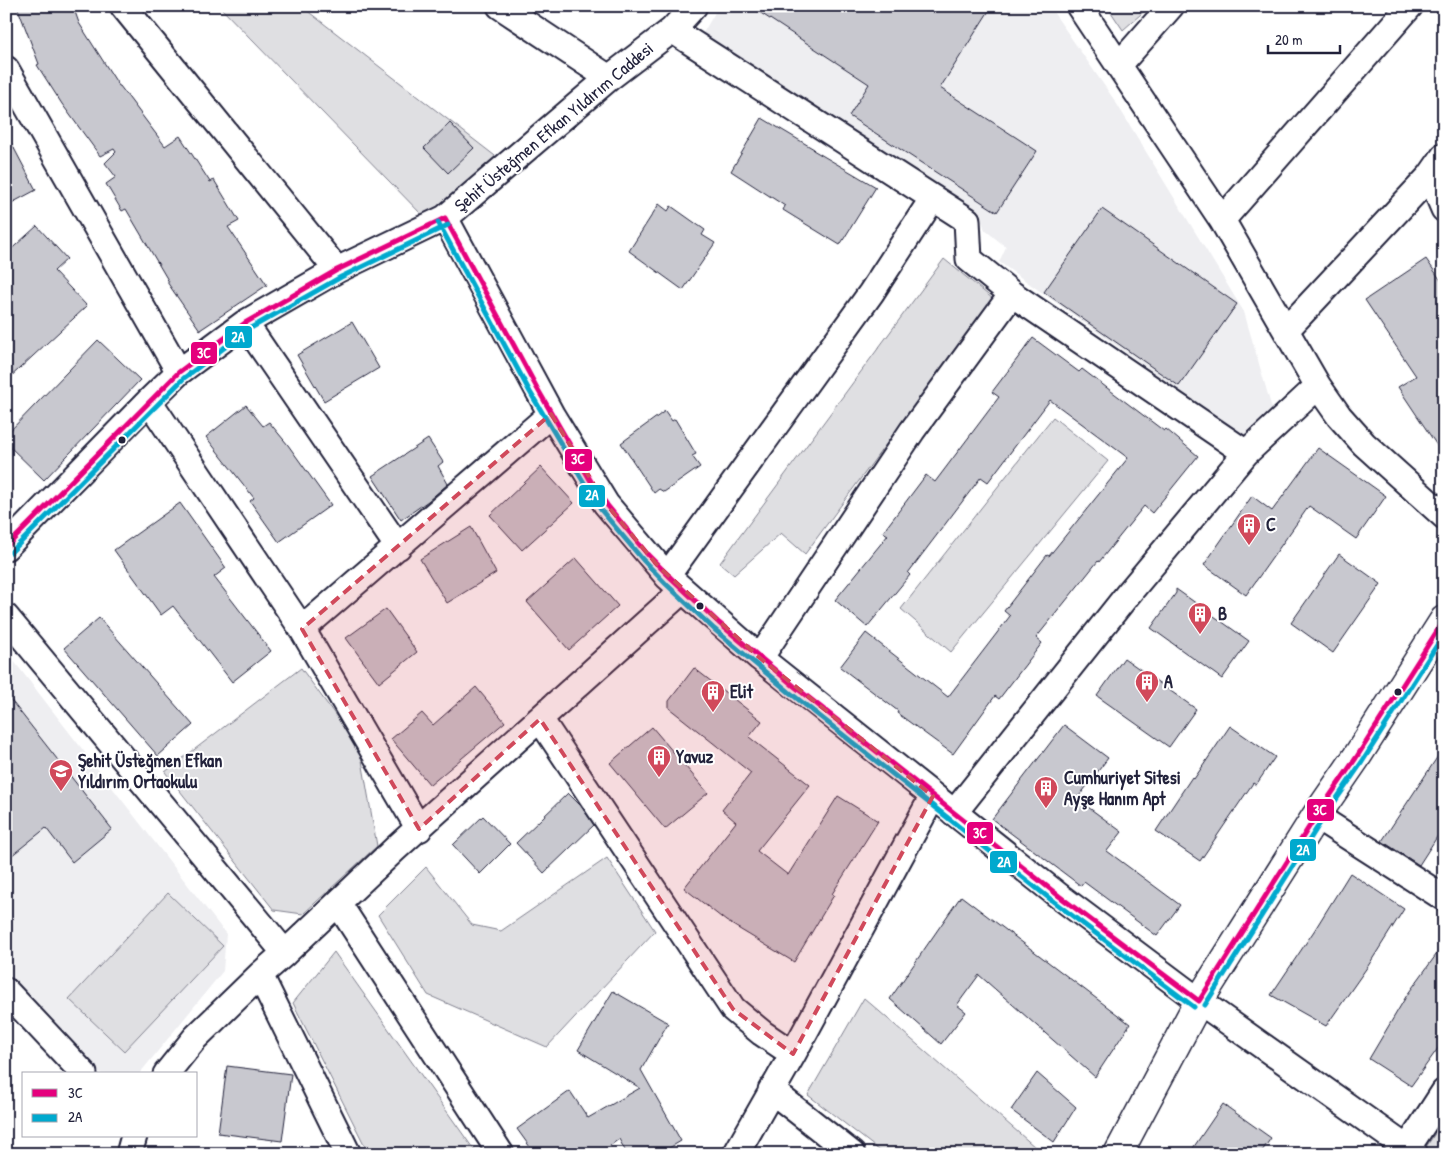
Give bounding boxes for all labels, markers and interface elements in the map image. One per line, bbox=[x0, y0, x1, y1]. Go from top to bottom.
scale bar bbox=[1268, 22, 1340, 54]
text: 20 m bbox=[1275, 29, 1302, 50]
street label: Şehit Üsteğmen Efkan Yıldırım Caddesi bbox=[449, 36, 659, 217]
line badge: 2A bbox=[224, 325, 253, 349]
text: 2A bbox=[231, 327, 245, 346]
line badge: 3C bbox=[190, 341, 218, 365]
text: 3C bbox=[197, 343, 211, 362]
unlabelled marker bbox=[117, 435, 127, 445]
line badge: 3C bbox=[564, 448, 593, 472]
text: 3C bbox=[571, 449, 585, 468]
line badge: 2A bbox=[578, 484, 606, 508]
text: 2A bbox=[585, 485, 599, 504]
building icon: C bbox=[1236, 512, 1262, 546]
place label: C bbox=[1266, 512, 1276, 537]
unlabelled marker bbox=[695, 601, 705, 611]
building icon: B bbox=[1187, 601, 1213, 635]
place label: B bbox=[1218, 601, 1227, 626]
building icon: A bbox=[1134, 669, 1160, 703]
place label: A bbox=[1164, 669, 1173, 694]
building icon: Elit bbox=[700, 679, 726, 713]
place label: Elit bbox=[730, 679, 754, 704]
unlabelled marker bbox=[1393, 687, 1403, 697]
building icon: Yavuz bbox=[646, 744, 672, 778]
place label: Yavuz bbox=[676, 744, 713, 769]
place label: Şehit Üsteğmen Efkan Yıldırım Ortaokulu bbox=[78, 748, 222, 794]
school or university icon: Şehit Üsteğmen Efkan Yıldırım Ortaokulu bbox=[48, 758, 74, 792]
place label: Cumhuriyet Sitesi Ayşe Hanım Apt bbox=[1064, 765, 1181, 812]
building icon: Cumhuriyet Sitesi Ayşe Hanım Apt bbox=[1033, 775, 1059, 809]
line badge: 3C bbox=[1306, 798, 1335, 822]
text: 3C bbox=[1313, 800, 1327, 819]
line badge: 3C bbox=[966, 821, 994, 845]
text: 3C bbox=[973, 823, 987, 842]
line badge: 2A bbox=[1289, 838, 1317, 862]
text: 2A bbox=[1296, 840, 1310, 859]
line badge: 2A bbox=[989, 850, 1018, 874]
text: 2A bbox=[997, 852, 1011, 871]
legend bbox=[22, 1072, 198, 1138]
text: 3C bbox=[68, 1082, 83, 1103]
text: 2A bbox=[68, 1106, 83, 1127]

